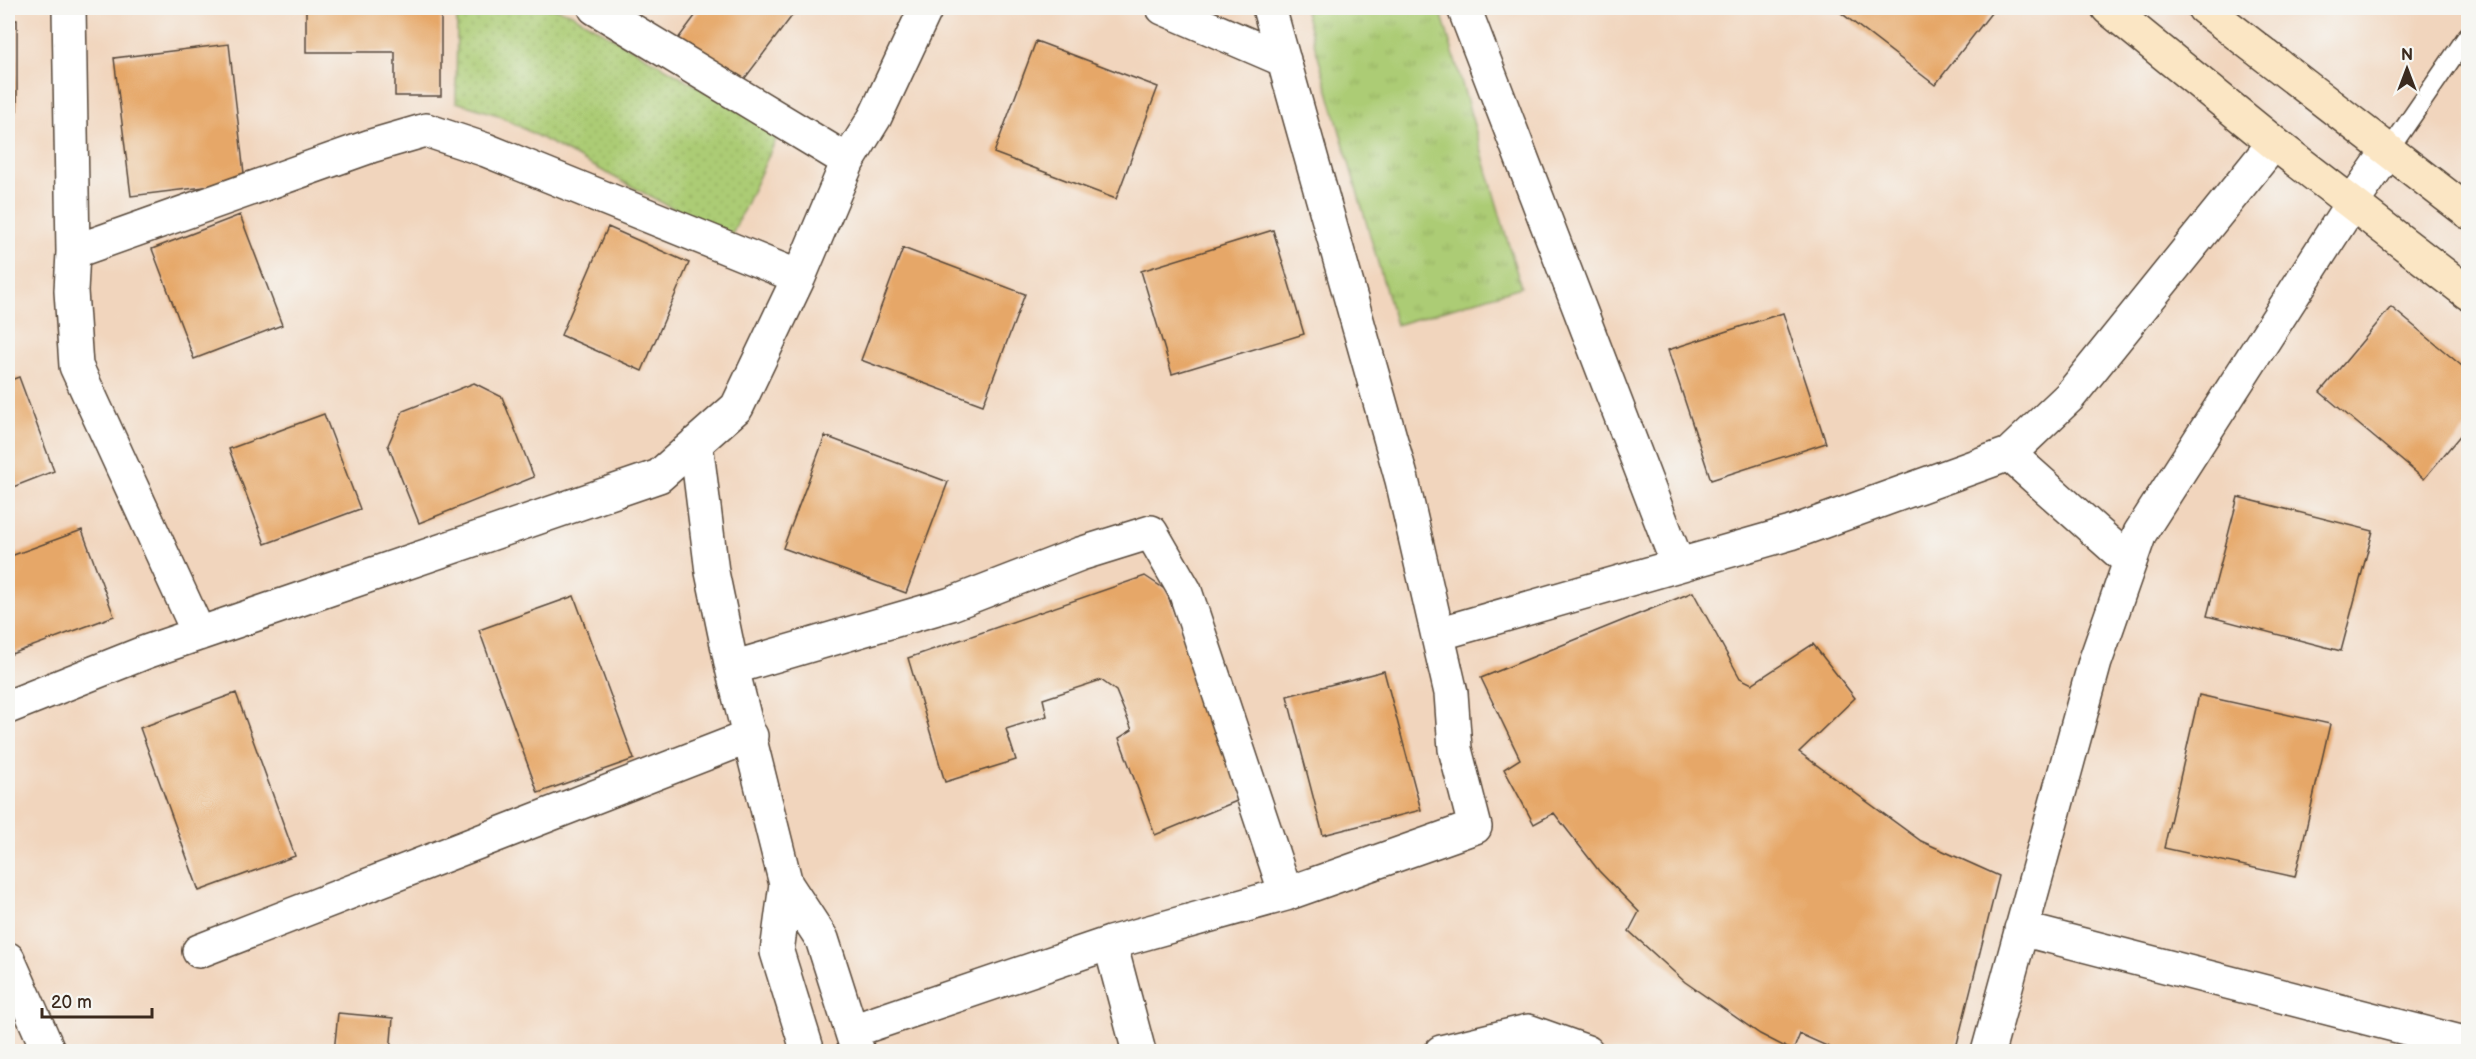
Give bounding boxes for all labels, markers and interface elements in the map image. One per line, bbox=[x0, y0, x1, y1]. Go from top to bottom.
north arrow bbox=[2377, 39, 2437, 99]
text: N bbox=[2401, 46, 2413, 65]
scale bar bbox=[42, 981, 152, 1019]
text: 20 m bbox=[51, 992, 92, 1013]

